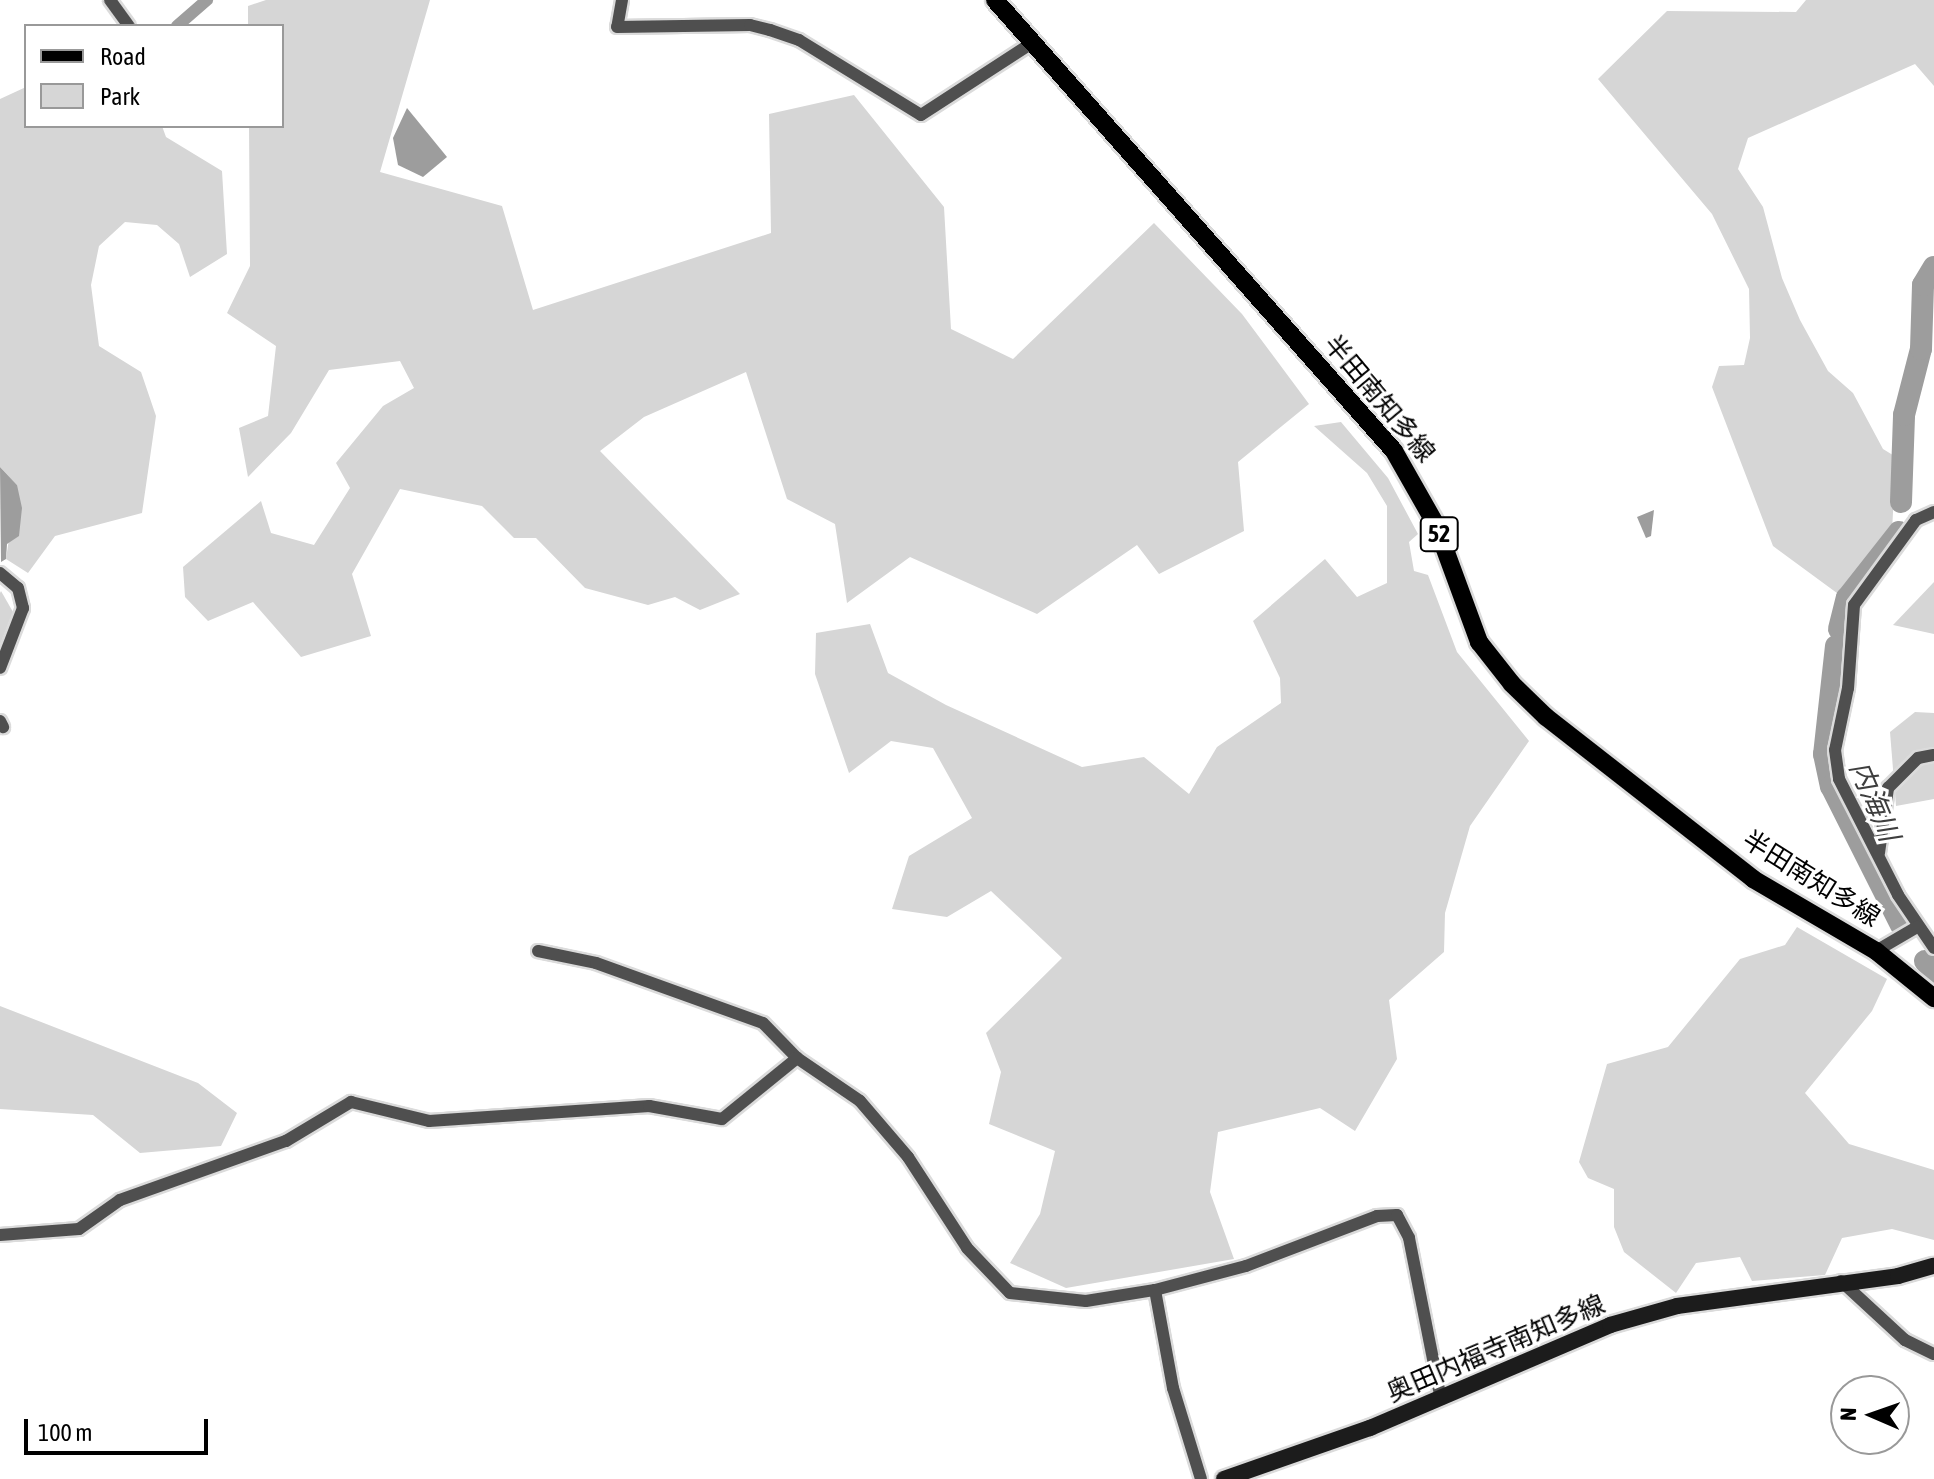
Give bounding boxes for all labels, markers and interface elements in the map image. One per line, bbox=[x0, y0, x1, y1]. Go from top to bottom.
legend bbox=[24, 24, 284, 128]
text: Road bbox=[100, 43, 146, 70]
text: Park bbox=[100, 83, 140, 110]
street label: 半田南知多線 bbox=[1317, 329, 1441, 469]
road number: 52 bbox=[1419, 514, 1459, 554]
water label: 内海川 bbox=[1843, 756, 1907, 846]
street label: 半田南知多線 bbox=[1737, 824, 1885, 934]
street label: 奥田内福寺南知多線 bbox=[1382, 1289, 1610, 1409]
north arrow bbox=[1830, 1375, 1910, 1455]
scale bar bbox=[28, 1403, 212, 1453]
text: N bbox=[1835, 1407, 1861, 1421]
text: 100 m bbox=[38, 1419, 92, 1446]

